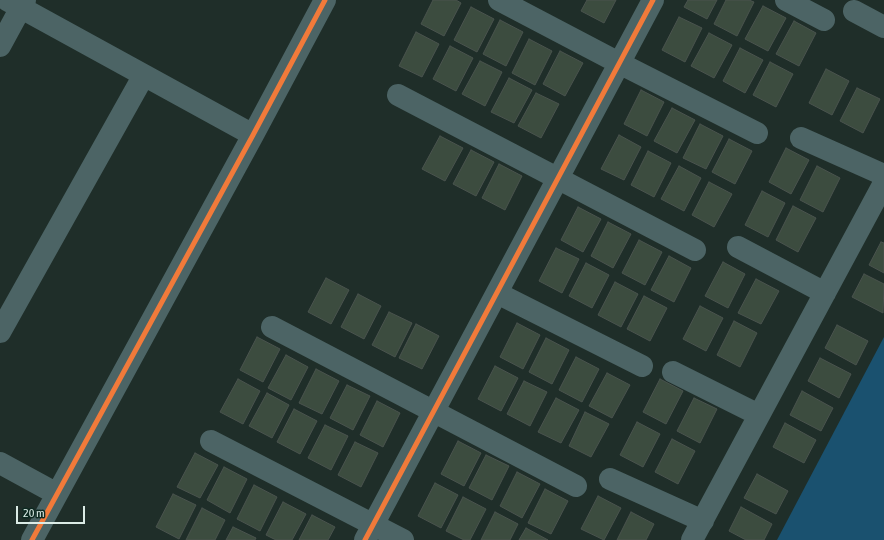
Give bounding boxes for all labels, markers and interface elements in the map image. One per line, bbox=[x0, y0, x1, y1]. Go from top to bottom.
scale bar bbox=[18, 498, 87, 524]
text: 20 m bbox=[23, 506, 45, 520]

